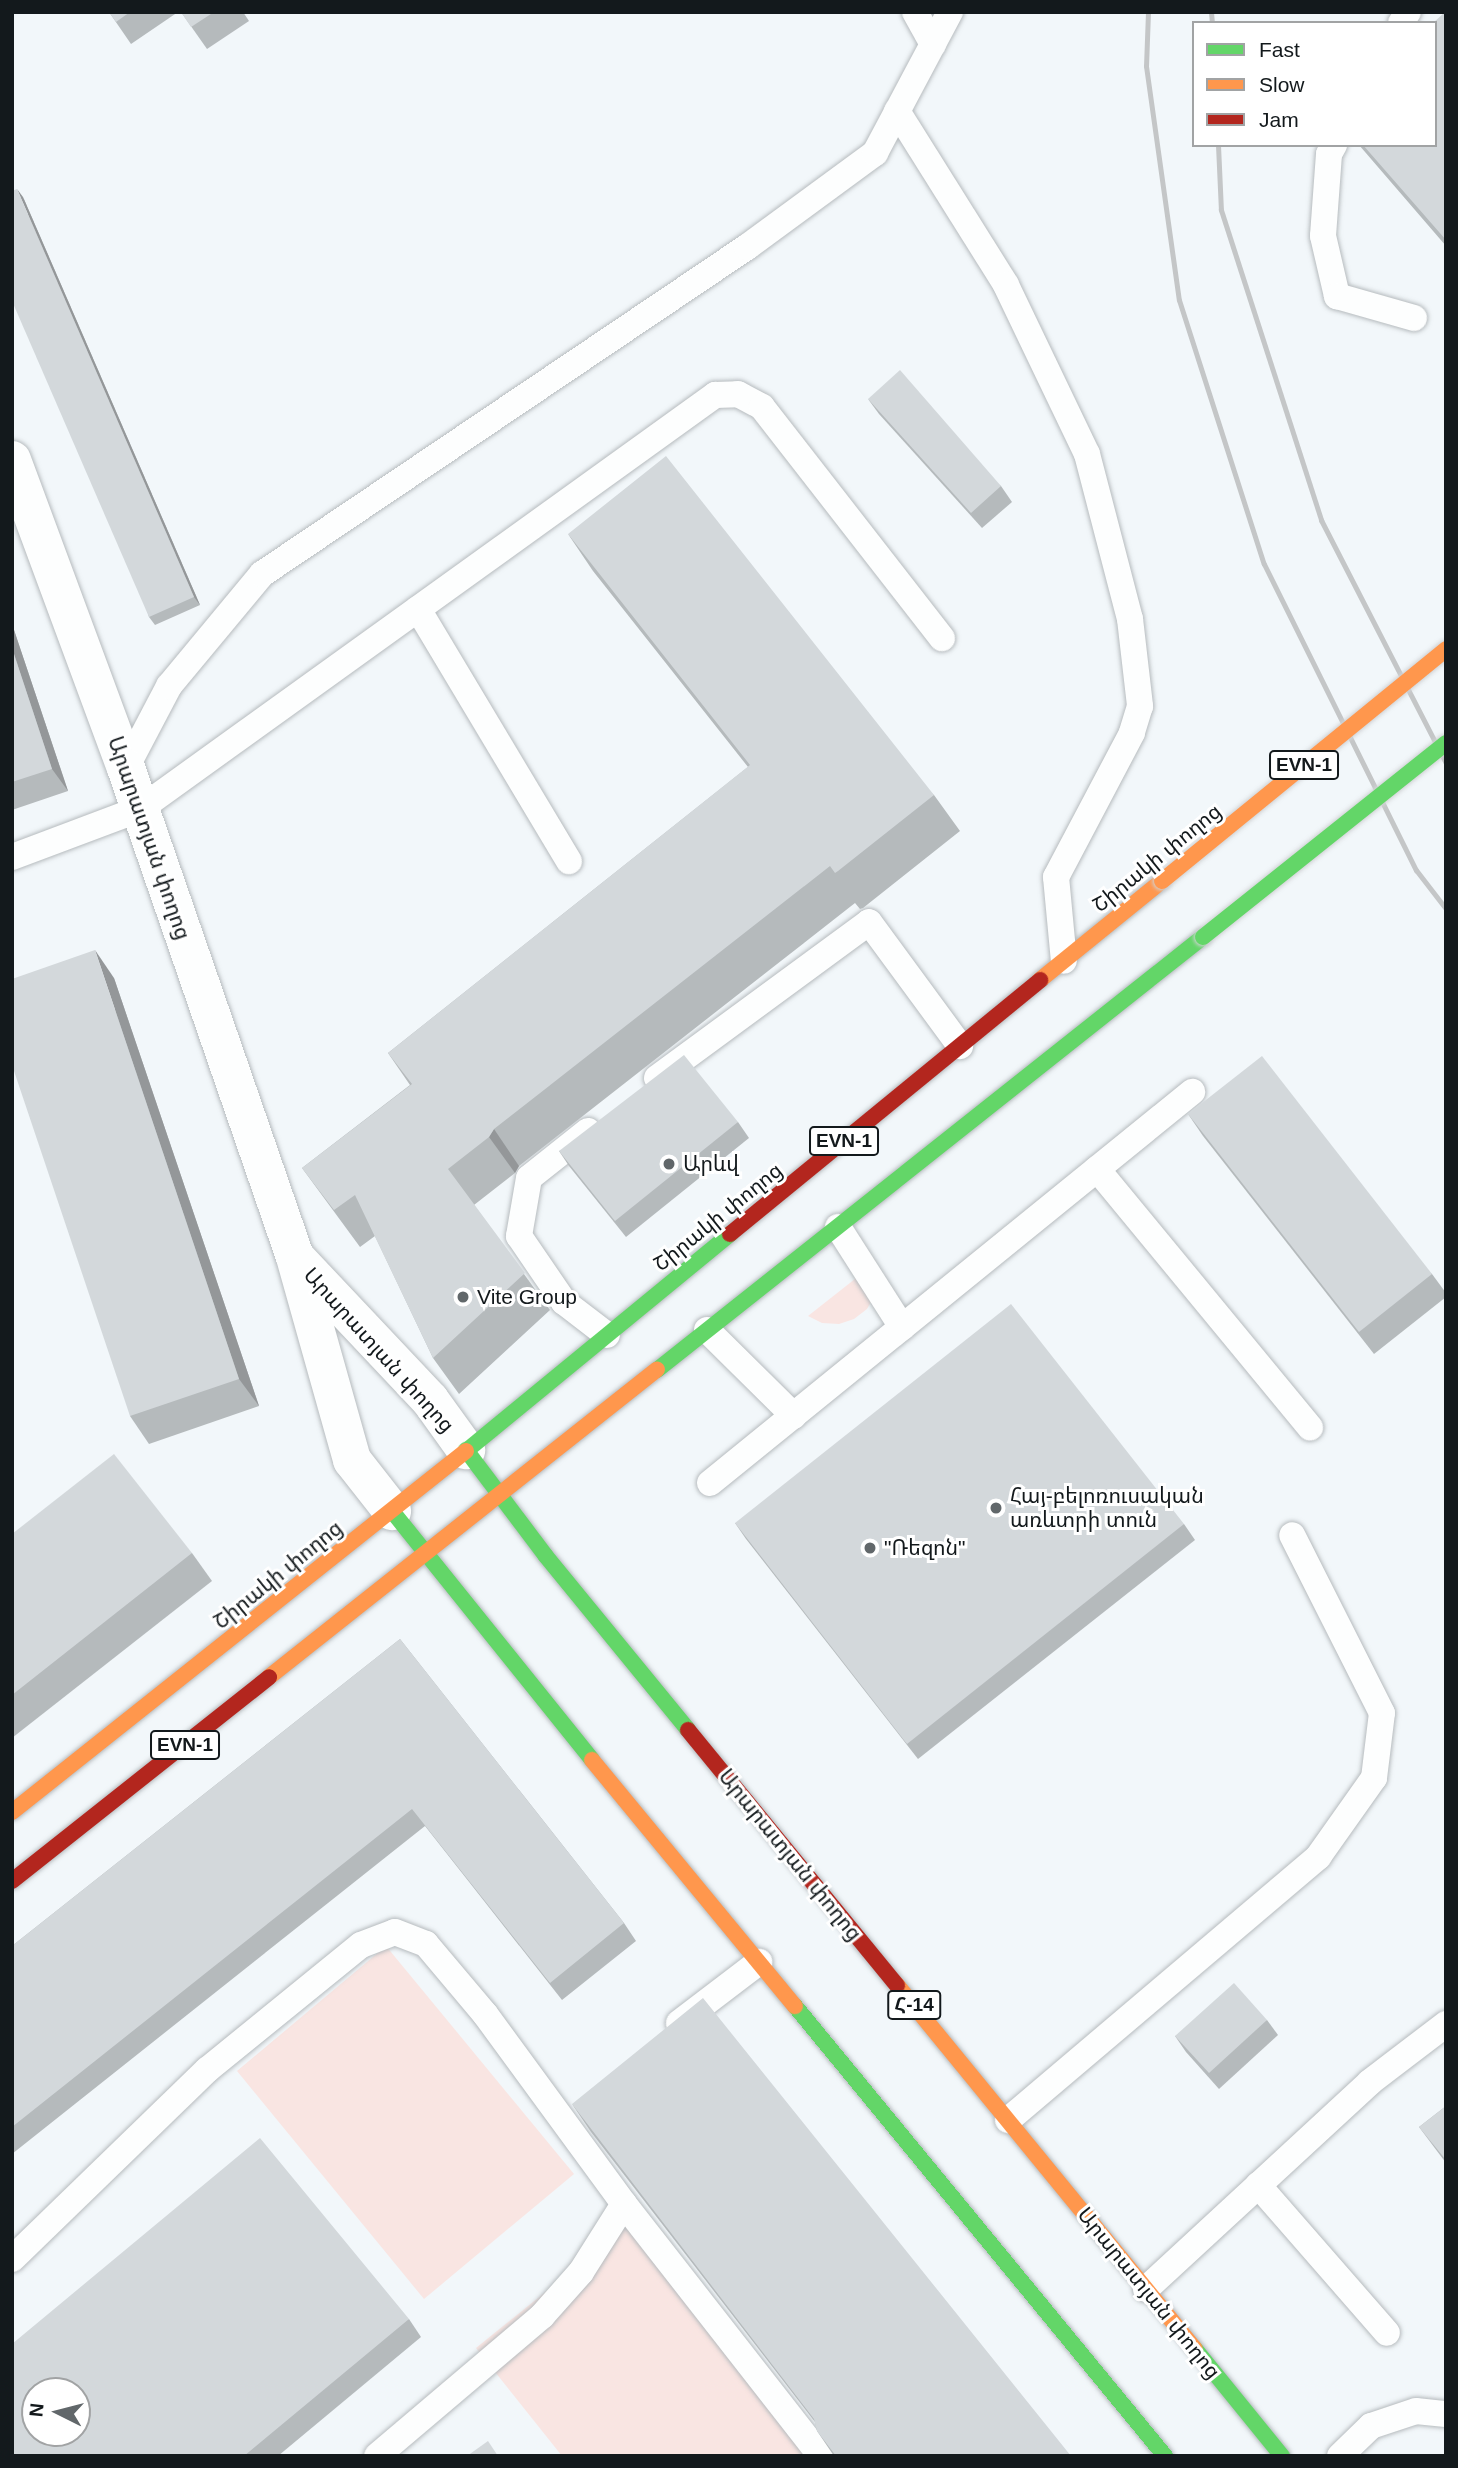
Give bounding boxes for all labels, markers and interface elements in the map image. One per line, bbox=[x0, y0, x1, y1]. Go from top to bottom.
legend bbox=[1192, 21, 1437, 147]
text: Fast bbox=[1259, 38, 1300, 61]
text: Slow bbox=[1259, 73, 1305, 96]
text: Jam bbox=[1259, 108, 1299, 131]
street label: Արարատյան փողոց bbox=[102, 733, 196, 943]
road number: EVN-1 bbox=[1269, 750, 1339, 780]
street label: Շիրակի փողոց bbox=[1088, 798, 1226, 918]
road number: EVN-1 bbox=[809, 1126, 879, 1156]
place label: Արևվ bbox=[683, 1151, 739, 1177]
marker: Արևվ bbox=[661, 1156, 677, 1172]
street label: Շիրակի փողոց bbox=[649, 1157, 787, 1277]
street label: Արարատյան փողոց bbox=[298, 1262, 460, 1438]
place label: Vite Group bbox=[477, 1284, 577, 1310]
marker: Vite Group bbox=[455, 1289, 471, 1305]
place label: Հայ-բելոռուսական առևտրի տուն bbox=[1010, 1483, 1204, 1533]
marker: Հայ-բելոռուսական առևտրի տուն bbox=[988, 1500, 1004, 1516]
street label: Շիրակի փողոց bbox=[209, 1515, 347, 1635]
place label: "Ռեզոն" bbox=[884, 1535, 966, 1561]
marker: "Ռեզոն" bbox=[862, 1540, 878, 1556]
road number: EVN-1 bbox=[150, 1730, 220, 1760]
street label: Արարատյան փողոց bbox=[713, 1764, 867, 1946]
road number: Հ-14 bbox=[886, 1990, 942, 2021]
street label: Արարատյան փողոց bbox=[1072, 2202, 1226, 2384]
north arrow bbox=[21, 2377, 91, 2447]
text: N bbox=[25, 2402, 48, 2418]

